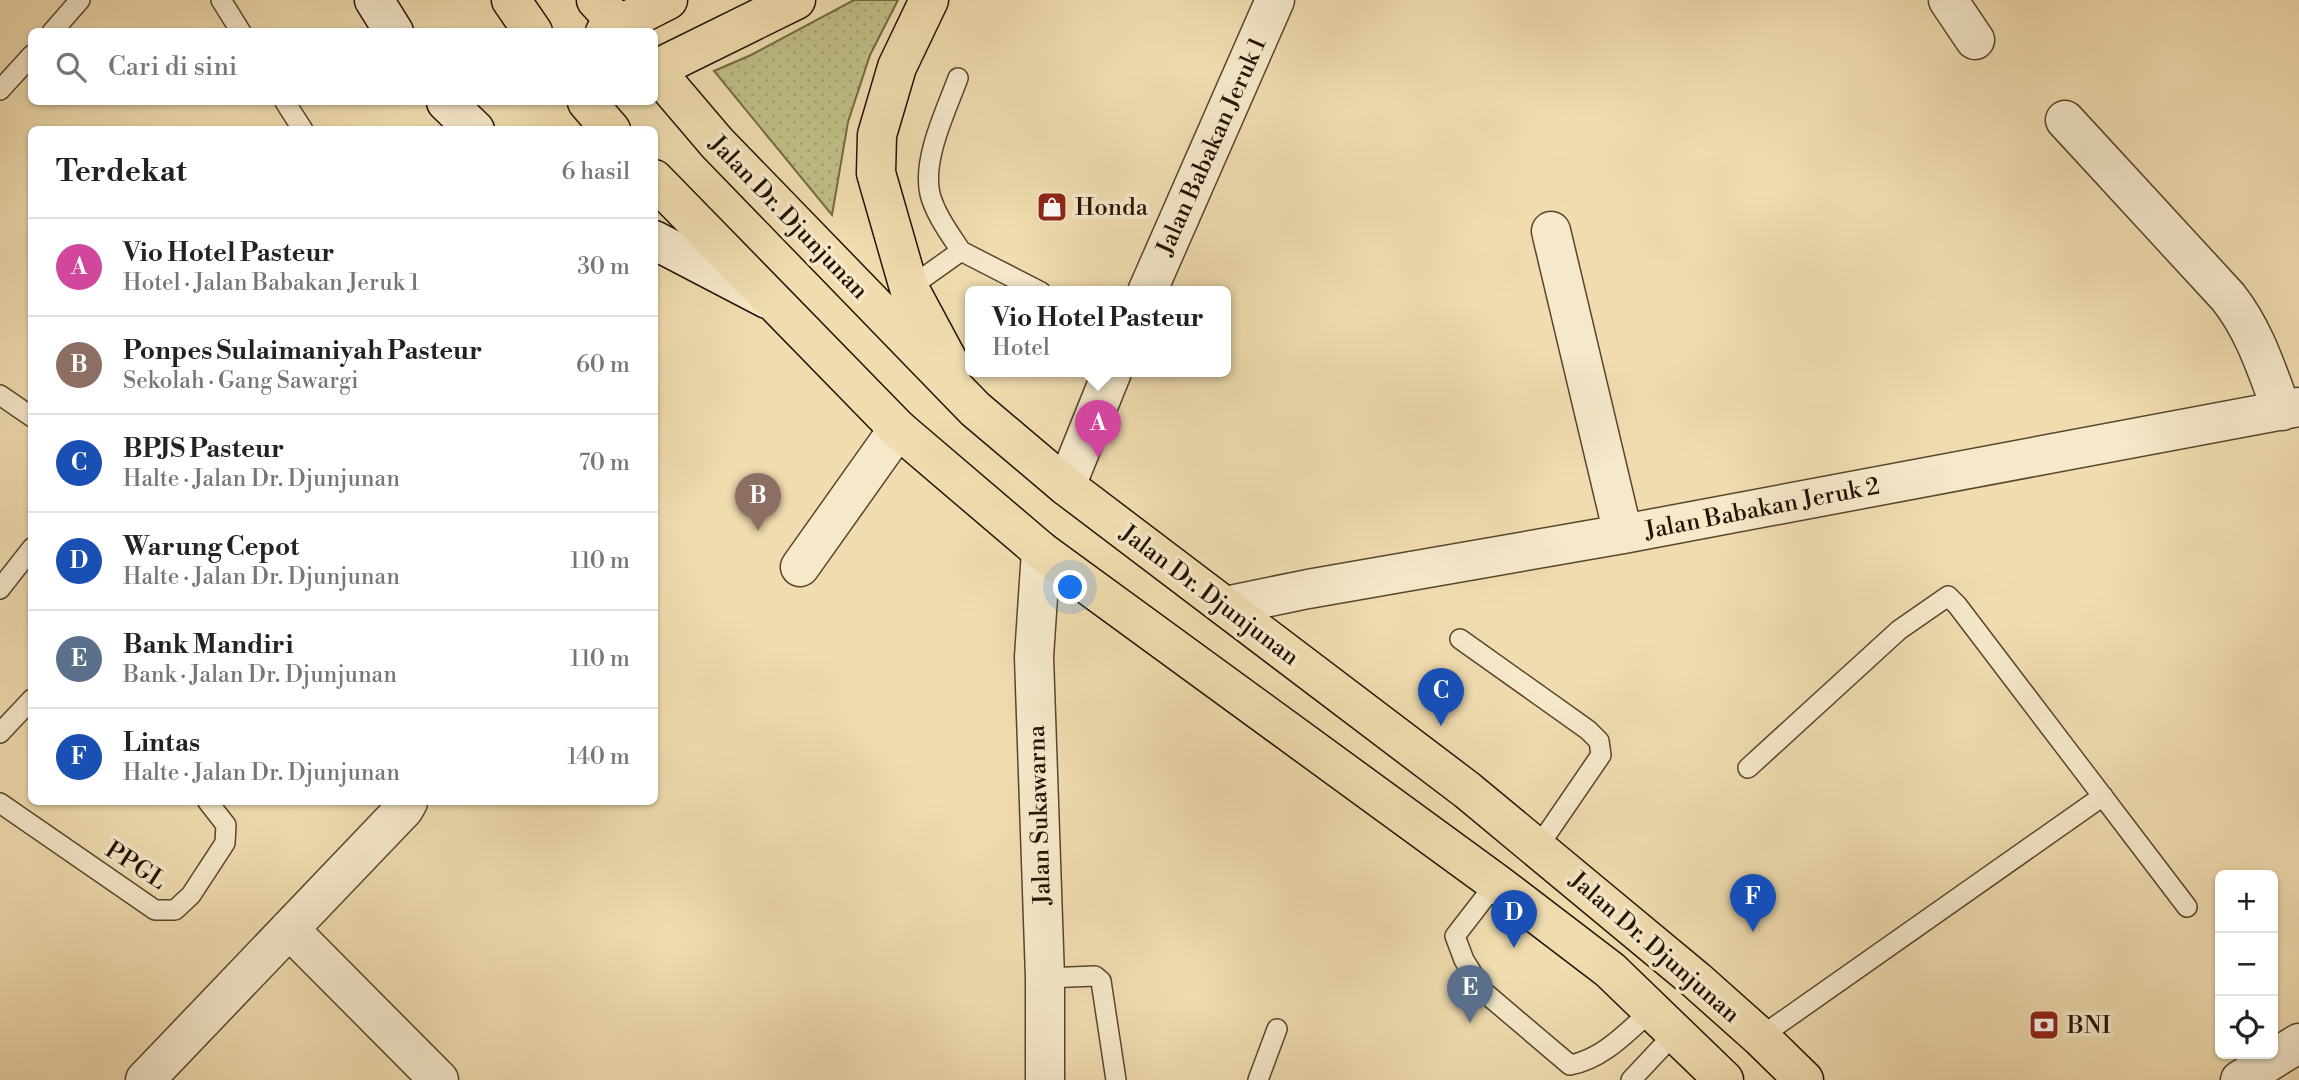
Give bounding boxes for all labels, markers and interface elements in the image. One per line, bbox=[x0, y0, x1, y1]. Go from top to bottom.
search box bbox=[28, 28, 658, 105]
street label: Jalan Babakan Jeruk 1 bbox=[1150, 32, 1274, 261]
icon: search bbox=[52, 48, 90, 86]
text: Cari di sini bbox=[108, 51, 237, 83]
street label: Jalan Dr. Djunjunan bbox=[702, 129, 874, 306]
text: Terdekat bbox=[56, 153, 187, 191]
text: 6 hasil bbox=[562, 158, 630, 186]
shop icon: Honda bbox=[1035, 190, 1069, 224]
place label: Honda bbox=[1075, 193, 1149, 223]
text: Vio Hotel Pasteur bbox=[123, 237, 334, 269]
text: A bbox=[71, 253, 87, 281]
text: 30 m bbox=[577, 253, 630, 281]
text: Hotel · Jalan Babakan Jeruk 1 bbox=[123, 269, 419, 297]
popup bbox=[965, 286, 1231, 377]
text: Vio Hotel Pasteur bbox=[992, 302, 1204, 334]
text: Hotel bbox=[992, 334, 1050, 362]
text: Ponpes Sulaimaniyah Pasteur bbox=[123, 335, 482, 367]
text: B bbox=[70, 351, 88, 379]
text: 60 m bbox=[576, 351, 630, 379]
text: Sekolah · Gang Sawargi bbox=[123, 367, 358, 395]
pin: A bbox=[1075, 400, 1121, 458]
text: BPJS Pasteur bbox=[123, 433, 284, 465]
text: C bbox=[71, 449, 87, 477]
text: 70 m bbox=[579, 449, 630, 477]
text: Halte · Jalan Dr. Djunjunan bbox=[123, 465, 400, 493]
street label: Jalan Babakan Jeruk 2 bbox=[1641, 471, 1882, 547]
pin: B bbox=[735, 473, 781, 531]
street label: Jalan Dr. Djunjunan bbox=[1113, 518, 1305, 673]
text: Warung Cepot bbox=[123, 531, 299, 563]
text: D bbox=[70, 547, 88, 575]
text: 110 m bbox=[570, 547, 630, 575]
text: Halte · Jalan Dr. Djunjunan bbox=[123, 563, 400, 591]
your location bbox=[1053, 570, 1087, 604]
text: Bank Mandiri bbox=[123, 629, 293, 661]
text: E bbox=[71, 645, 87, 673]
text: 110 m bbox=[570, 645, 630, 673]
text: Bank · Jalan Dr. Djunjunan bbox=[123, 661, 397, 689]
pin: C bbox=[1418, 668, 1464, 726]
street label: Jalan Sukawarna bbox=[1022, 724, 1058, 906]
text: Lintas bbox=[123, 727, 200, 759]
text: F bbox=[71, 743, 87, 771]
text: 140 m bbox=[567, 743, 630, 771]
text: Halte · Jalan Dr. Djunjunan bbox=[123, 759, 400, 787]
street label: PPGL bbox=[99, 835, 172, 897]
street label: Jalan Dr. Djunjunan bbox=[1562, 865, 1746, 1030]
map controls bbox=[2215, 870, 2278, 1059]
button: + bbox=[2215, 870, 2278, 933]
pin: F bbox=[1730, 874, 1776, 932]
pin: D bbox=[1491, 890, 1537, 948]
button: − bbox=[2215, 933, 2278, 996]
pin: E bbox=[1447, 965, 1493, 1023]
button: locate bbox=[2215, 996, 2278, 1059]
bank icon: BNI bbox=[2027, 1008, 2061, 1042]
place label: BNI bbox=[2066, 1011, 2111, 1041]

